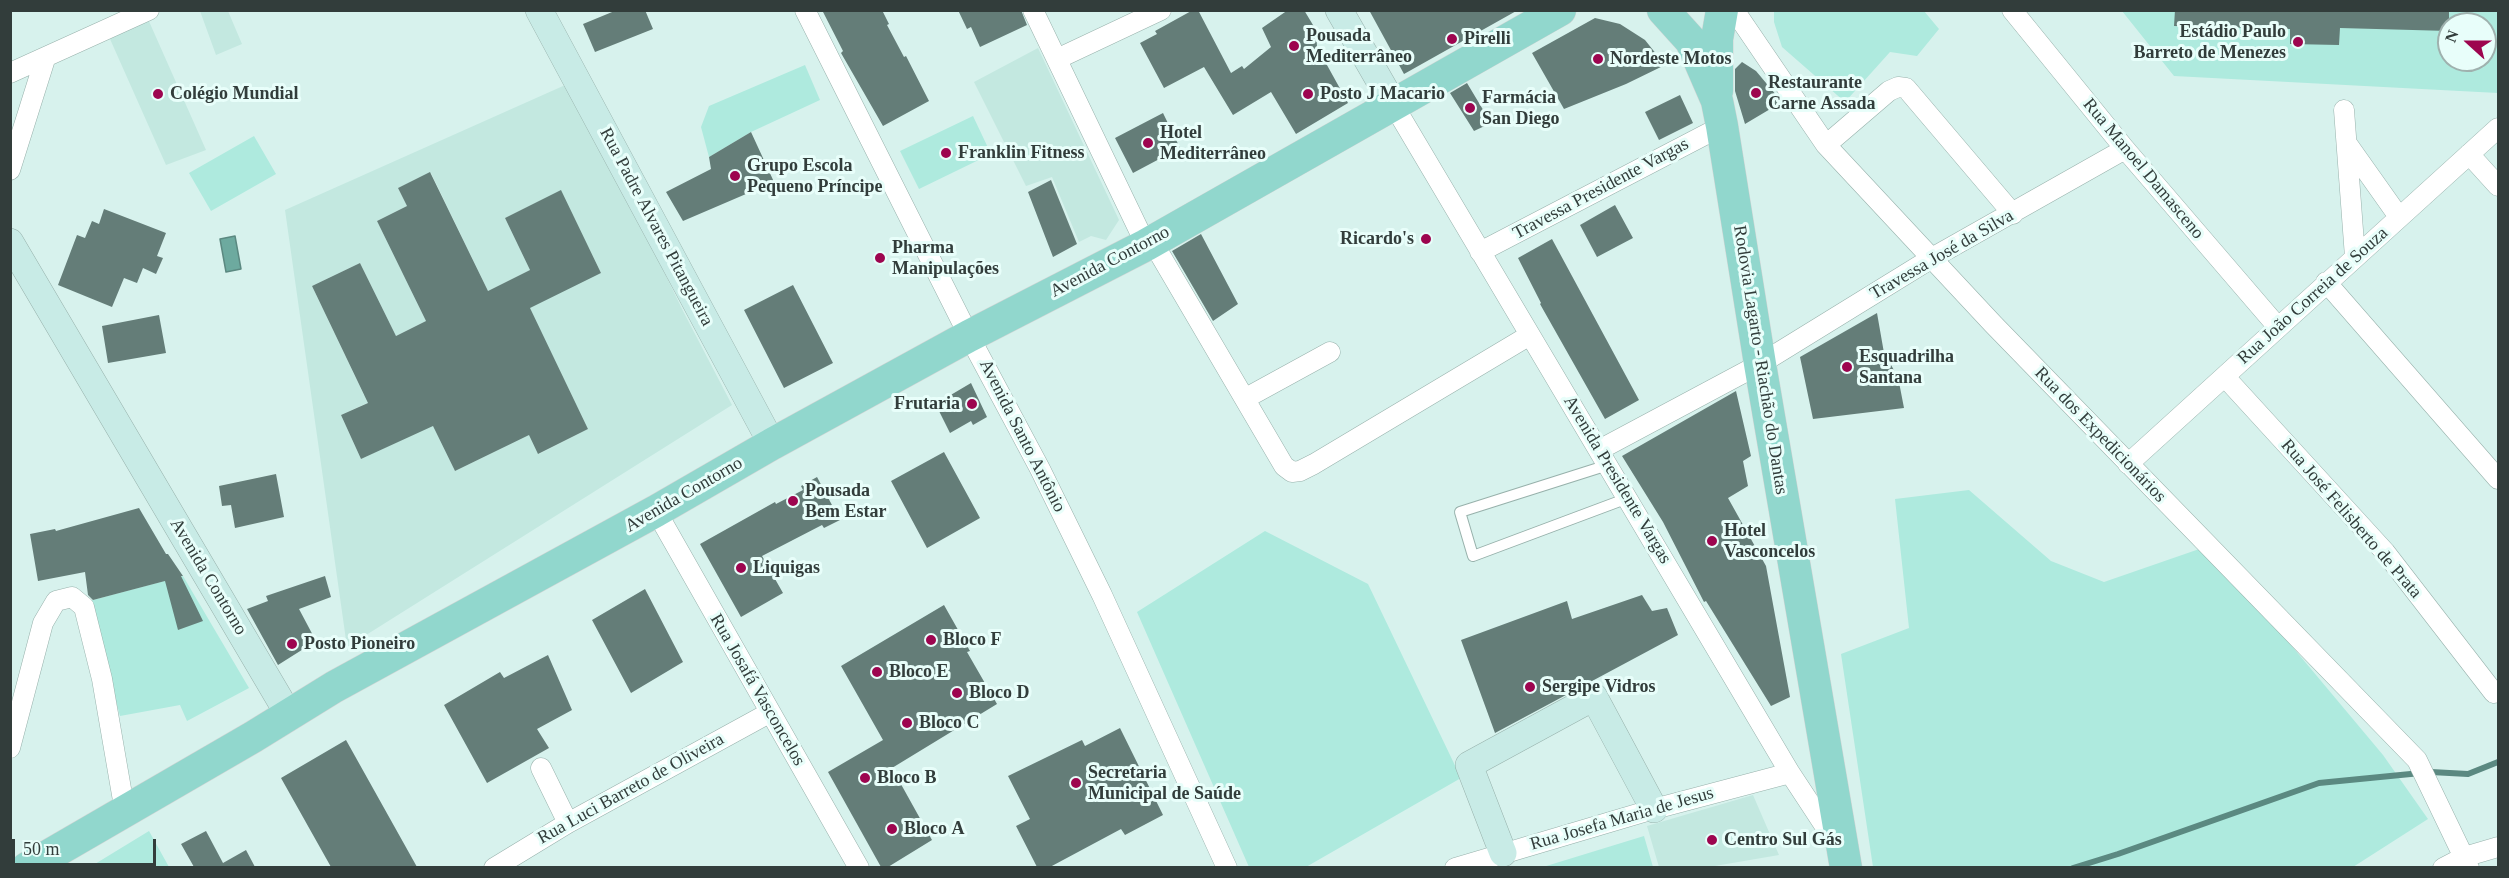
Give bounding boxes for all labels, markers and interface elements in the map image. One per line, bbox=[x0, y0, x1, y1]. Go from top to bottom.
north arrow bbox=[2437, 12, 2497, 72]
place label: Estádio Paulo Barreto de Menezes bbox=[2133, 21, 2286, 63]
place label: Pousada Mediterrâneo bbox=[1306, 25, 1412, 68]
place label: Pirelli bbox=[1464, 28, 1511, 50]
text: N bbox=[2442, 28, 2462, 45]
marker: Pirelli bbox=[1445, 32, 1459, 46]
marker: Estádio Paulo Barreto de Menezes bbox=[2291, 35, 2305, 49]
marker: Pousada Mediterrâneo bbox=[1287, 39, 1301, 53]
place label: Nordeste Motos bbox=[1610, 48, 1731, 70]
marker: Nordeste Motos bbox=[1591, 52, 1605, 66]
place label: Restaurante Carne Assada bbox=[1768, 72, 1876, 115]
place label: Colégio Mundial bbox=[170, 83, 299, 105]
place label: Posto J Macario bbox=[1320, 83, 1445, 105]
marker: Restaurante Carne Assada bbox=[1749, 86, 1763, 100]
marker: Colégio Mundial bbox=[151, 87, 165, 101]
marker: Posto J Macario bbox=[1301, 87, 1315, 101]
place label: Farmácia San Diego bbox=[1482, 87, 1560, 130]
street label: Rua Manoel Damasceno bbox=[2078, 94, 2208, 244]
marker: Farmácia San Diego bbox=[1463, 101, 1477, 115]
place label: Hotel Mediterrâneo bbox=[1160, 122, 1266, 164]
street label: Rua Padre Alvares Pitangueira bbox=[594, 124, 718, 330]
street label: Travessa Presidente Vargas bbox=[1509, 133, 1693, 245]
marker: Hotel Mediterrâneo bbox=[1141, 136, 1155, 150]
place label: Franklin Fitness bbox=[958, 142, 1085, 164]
marker: Franklin Fitness bbox=[939, 146, 953, 160]
place label: Grupo Escola Pequeno Príncipe bbox=[747, 155, 882, 198]
marker: Grupo Escola Pequeno Príncipe bbox=[728, 169, 742, 183]
street label: Travessa José da Silva bbox=[1867, 205, 2017, 305]
street label: Avenida Contorno bbox=[1047, 221, 1173, 303]
street label: Rua João Correia de Souza bbox=[2233, 223, 2393, 369]
street label: Rodovia Lagarto - Riachão do Dantas bbox=[1728, 224, 1792, 496]
place label: Ricardo's bbox=[1340, 228, 1414, 250]
marker: Ricardo's bbox=[1419, 232, 1433, 246]
place label: Pharma Manipulações bbox=[892, 237, 999, 280]
marker: Pharma Manipulações bbox=[873, 251, 887, 265]
place label: Esquadrilha Santana bbox=[1859, 346, 1954, 388]
street label: Avenida Santo Antônio bbox=[974, 356, 1070, 516]
marker: Esquadrilha Santana bbox=[1840, 360, 1854, 374]
street label: Rua dos Expedicionários bbox=[2030, 363, 2170, 507]
street label: Avenida Presidente Vargas bbox=[1558, 392, 1676, 568]
place label: Frutaria bbox=[894, 393, 960, 415]
marker: Frutaria bbox=[965, 397, 979, 411]
street label: Rua José Felisberto de Prata bbox=[2276, 435, 2426, 603]
street label: Avenida Contorno bbox=[621, 453, 747, 537]
place label: Pousada Bem Estar bbox=[805, 480, 886, 522]
marker: Pousada Bem Estar bbox=[786, 494, 800, 508]
street label: Avenida Contorno bbox=[165, 515, 251, 639]
place label: Hotel Vasconcelos bbox=[1724, 520, 1815, 562]
marker: Hotel Vasconcelos bbox=[1705, 534, 1719, 548]
place label: Liquigas bbox=[753, 557, 820, 579]
marker: Liquigas bbox=[734, 561, 748, 575]
street label: Rua Josafá Vasconcelos bbox=[705, 610, 809, 770]
place label: Bloco F bbox=[943, 629, 1001, 651]
place label: Posto Pioneiro bbox=[304, 633, 415, 655]
marker: Bloco F bbox=[924, 633, 938, 647]
marker: Posto Pioneiro bbox=[285, 637, 299, 651]
place label: Bloco E bbox=[889, 661, 949, 683]
marker: Bloco E bbox=[870, 665, 884, 679]
place label: Sergipe Vidros bbox=[1542, 676, 1656, 698]
marker: Sergipe Vidros bbox=[1523, 680, 1537, 694]
place label: Bloco D bbox=[969, 682, 1029, 704]
marker: Bloco D bbox=[950, 686, 964, 700]
place label: Bloco C bbox=[919, 712, 979, 734]
marker: Bloco C bbox=[900, 716, 914, 730]
street label: Rua Luci Barreto de Oliveira bbox=[534, 729, 728, 849]
place label: Secretaria Municipal de Saúde bbox=[1088, 762, 1241, 804]
place label: Bloco B bbox=[877, 767, 937, 789]
marker: Bloco B bbox=[858, 771, 872, 785]
marker: Secretaria Municipal de Saúde bbox=[1069, 776, 1083, 790]
street label: Rua Josefa Maria de Jesus bbox=[1528, 782, 1716, 856]
place label: Bloco A bbox=[904, 818, 964, 840]
marker: Bloco A bbox=[885, 822, 899, 836]
scale bar bbox=[15, 827, 159, 865]
place label: Centro Sul Gás bbox=[1724, 829, 1842, 851]
marker: Centro Sul Gás bbox=[1705, 833, 1719, 847]
text: 50 m bbox=[23, 839, 60, 859]

